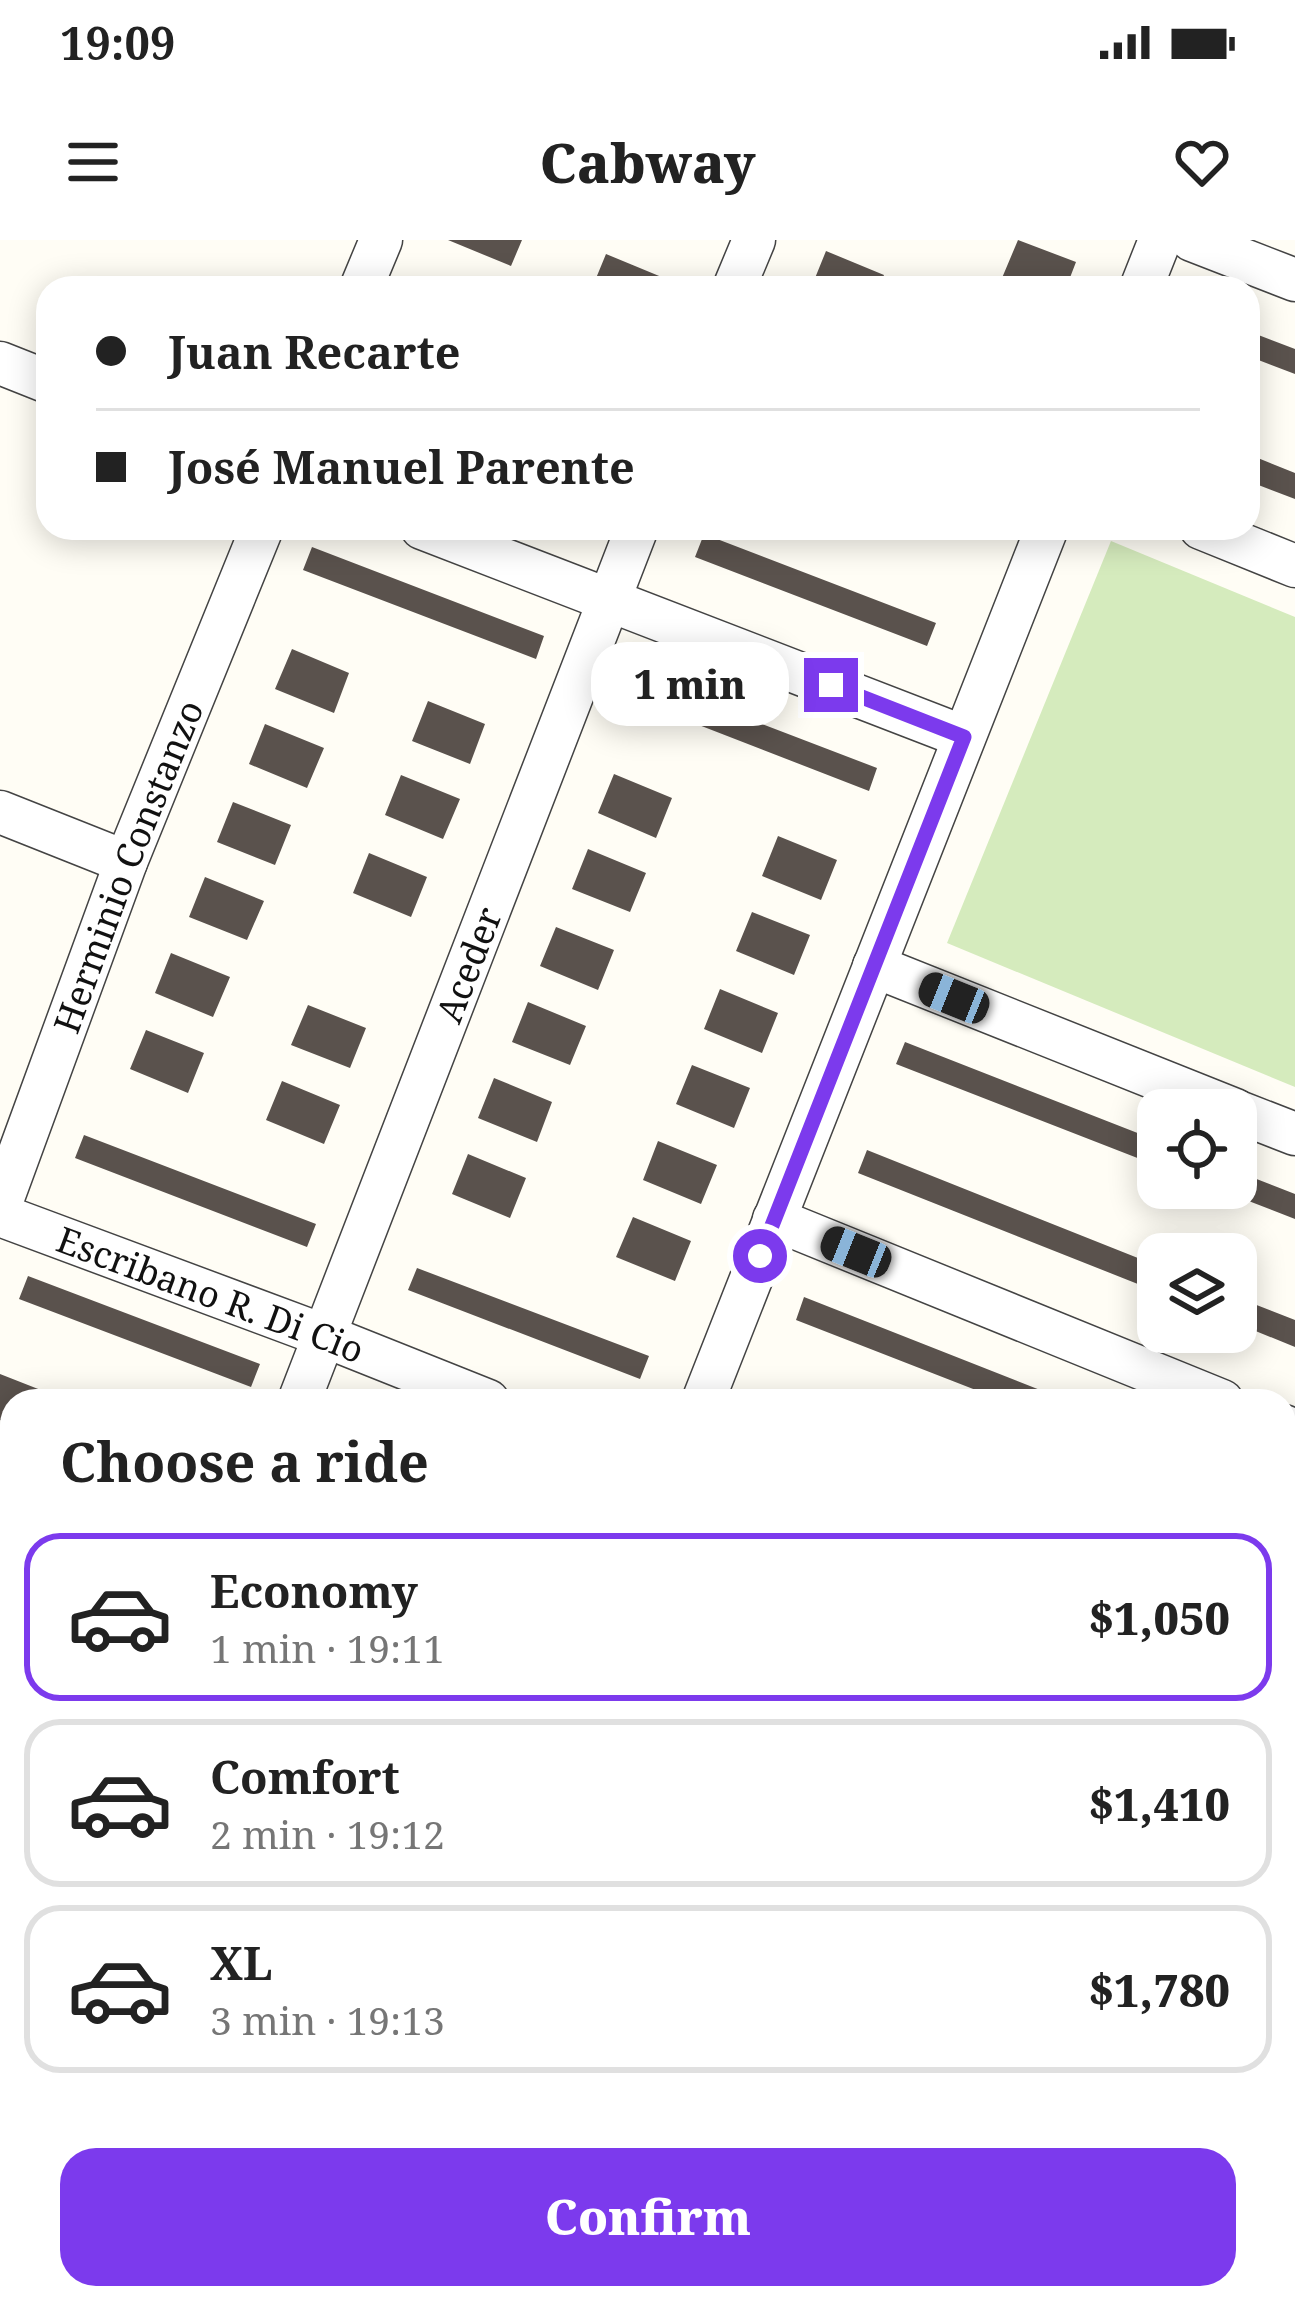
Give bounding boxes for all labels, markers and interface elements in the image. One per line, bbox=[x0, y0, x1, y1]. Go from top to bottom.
text: 19:09 bbox=[60, 12, 175, 73]
text: Cabway bbox=[540, 125, 755, 199]
icon: menu bbox=[60, 129, 126, 195]
icon: heart bbox=[1169, 129, 1235, 195]
text: Juan Recarte bbox=[168, 321, 461, 382]
text: José Manuel Parente bbox=[168, 436, 635, 497]
callout: 1 min bbox=[591, 643, 789, 727]
text: 1 min bbox=[634, 657, 746, 710]
route end bbox=[804, 658, 858, 712]
street label: Herminio Constanzo bbox=[41, 692, 214, 1039]
street label: Aceder bbox=[423, 900, 512, 1029]
car bbox=[914, 968, 994, 1028]
map controls bbox=[1137, 1089, 1257, 1353]
button: locate bbox=[1137, 1089, 1257, 1209]
street label: Escribano R. Di Cio bbox=[50, 1214, 372, 1374]
car bbox=[816, 1222, 896, 1282]
route start bbox=[733, 1229, 787, 1283]
button: layers bbox=[1137, 1233, 1257, 1353]
text: Choose a ride bbox=[60, 1424, 429, 1498]
text: Economy bbox=[210, 1560, 418, 1621]
icon: car bbox=[66, 1563, 174, 1671]
text: $1,050 bbox=[1088, 1587, 1230, 1648]
text: 1 min · 19:11 bbox=[210, 1621, 445, 1674]
text: Comfort bbox=[210, 1746, 400, 1807]
icon: car bbox=[66, 1749, 174, 1857]
text: $1,410 bbox=[1088, 1773, 1230, 1834]
text: 2 min · 19:12 bbox=[210, 1807, 445, 1860]
text: XL bbox=[210, 1932, 272, 1993]
icon: car bbox=[66, 1935, 174, 2043]
text: $1,780 bbox=[1088, 1959, 1230, 2020]
text: 3 min · 19:13 bbox=[210, 1993, 445, 2046]
button: Confirm bbox=[60, 2148, 1236, 2286]

